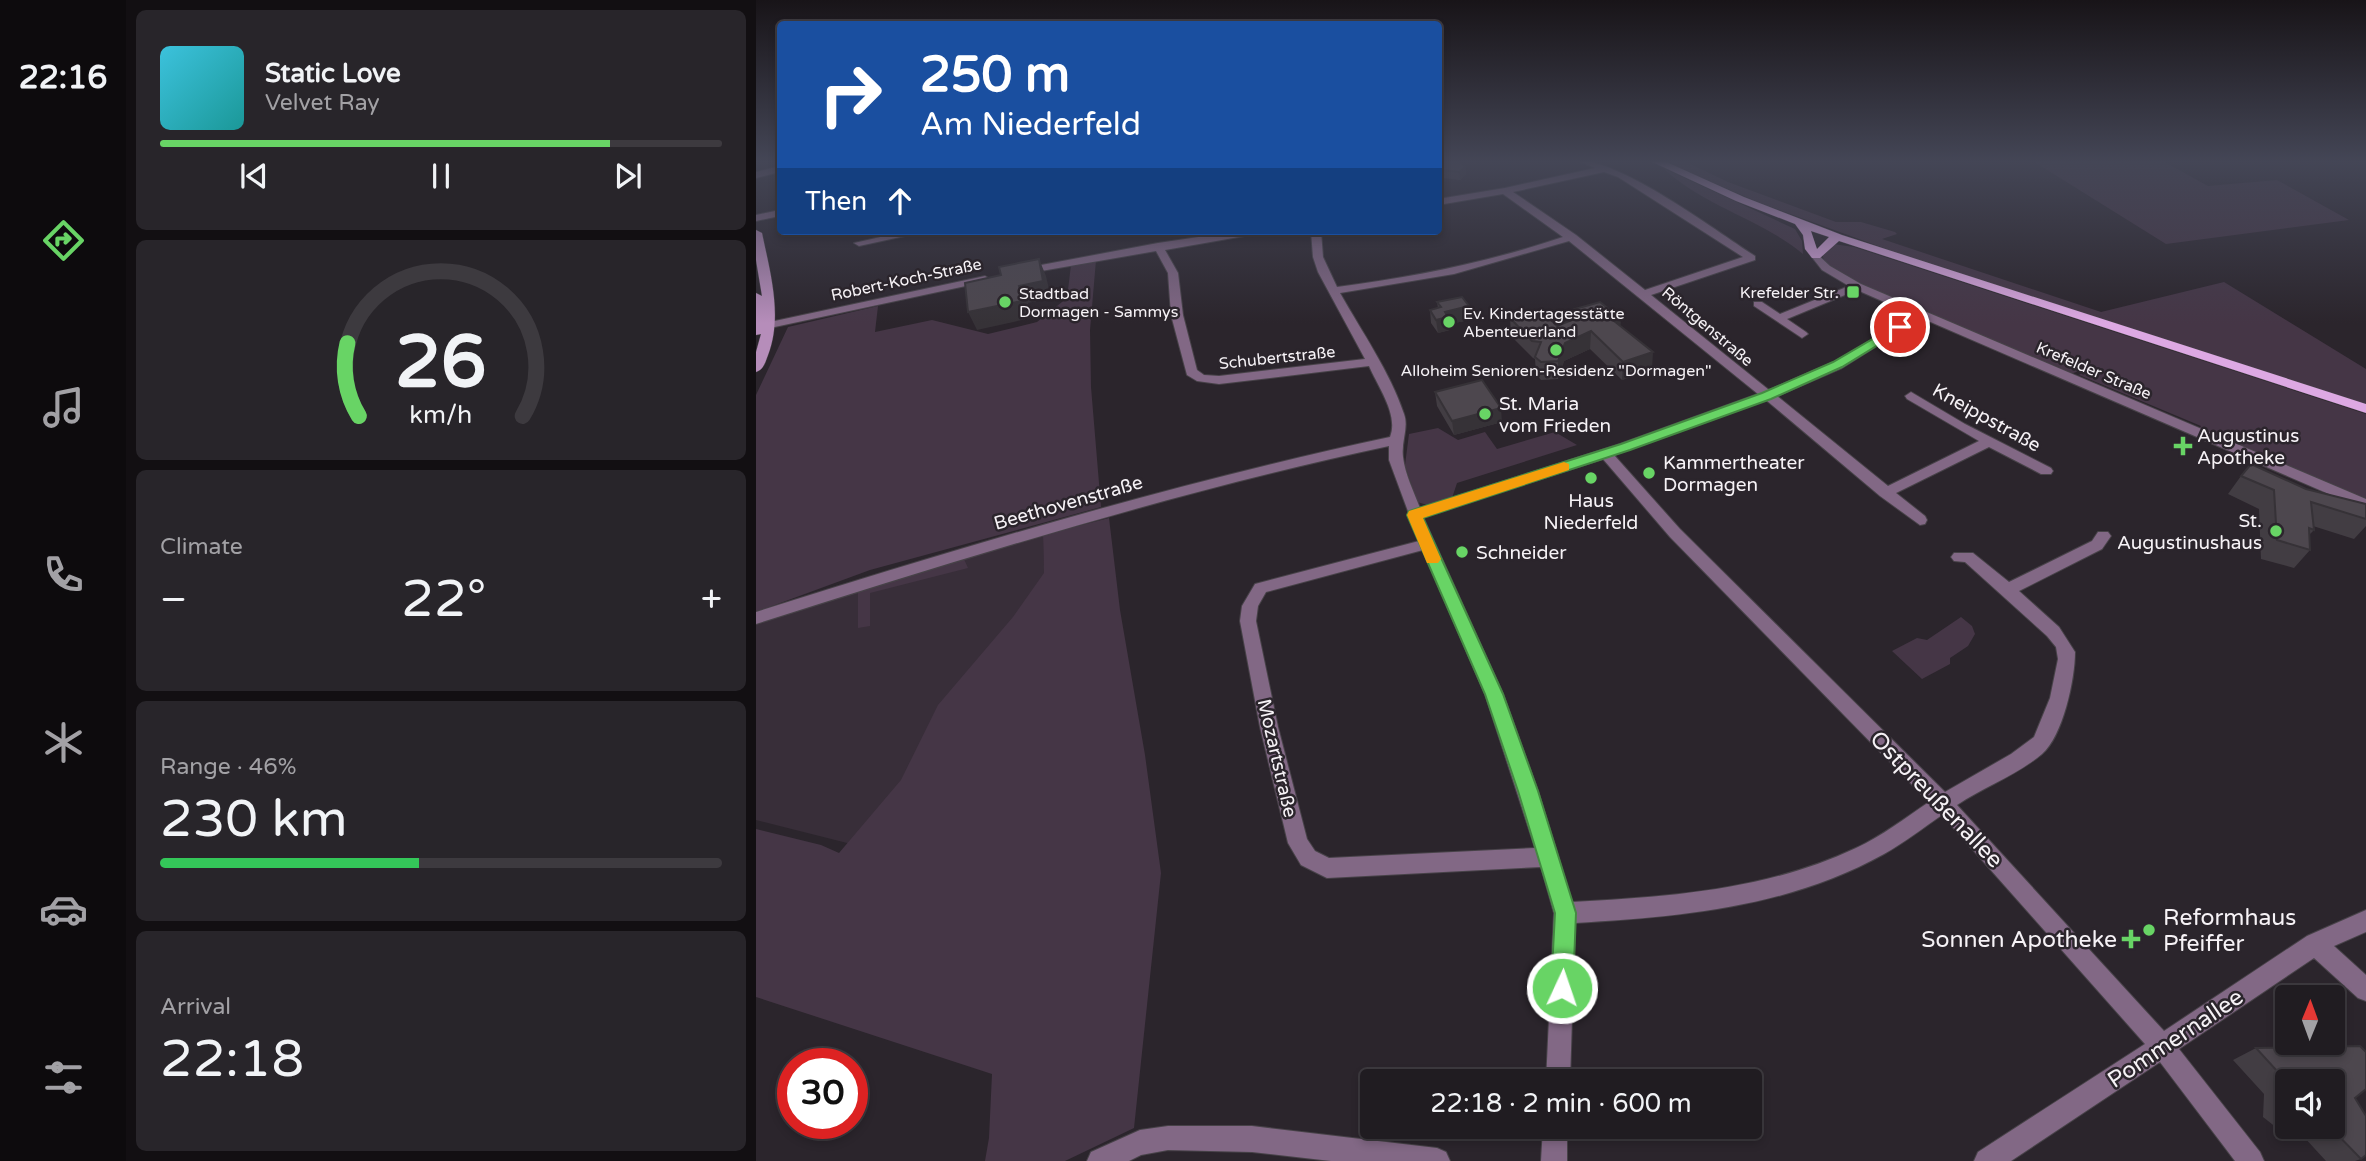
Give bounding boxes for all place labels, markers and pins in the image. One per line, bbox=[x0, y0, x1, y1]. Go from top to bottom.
place label: Krefelder Str. bbox=[1740, 283, 1839, 303]
place label: Stadtbad Dormagen - Sammys bbox=[1019, 284, 1178, 322]
marker: Krefelder Str. bbox=[1845, 284, 1861, 300]
marker: Stadtbad Dormagen - Sammys bbox=[997, 294, 1013, 310]
pin bbox=[1870, 297, 1930, 357]
place label: Ev. Kindertagesstätte Abenteuerland bbox=[1463, 304, 1624, 342]
marker: Ev. Kindertagesstätte Abenteuerland bbox=[1441, 314, 1457, 330]
marker: Alloheim Senioren-Residenz "Dormagen" bbox=[1548, 342, 1564, 358]
place label: Alloheim Senioren-Residenz "Dormagen" bbox=[1400, 361, 1712, 381]
place label: St. Maria vom Frieden bbox=[1499, 393, 1611, 437]
marker: St. Maria vom Frieden bbox=[1477, 406, 1493, 422]
place label: Augustinus Apotheke bbox=[2197, 425, 2299, 469]
marker: Augustinus Apotheke bbox=[2175, 438, 2191, 454]
place label: Kammertheater Dormagen bbox=[1663, 452, 1805, 496]
marker: Kammertheater Dormagen bbox=[1641, 465, 1657, 481]
marker: Haus Niederfeld bbox=[1583, 470, 1599, 486]
place label: Haus Niederfeld bbox=[1544, 490, 1638, 534]
place label: St. Augustinushaus bbox=[2117, 510, 2262, 554]
marker: St. Augustinushaus bbox=[2268, 523, 2284, 539]
place label: Schneider bbox=[1476, 542, 1567, 564]
marker: Schneider bbox=[1454, 544, 1470, 560]
place label: Reformhaus Pfeiffer bbox=[2163, 904, 2296, 958]
marker: Reformhaus Pfeiffer bbox=[2141, 922, 2157, 938]
place label: Sonnen Apotheke bbox=[1921, 926, 2117, 954]
marker: Sonnen Apotheke bbox=[2123, 931, 2139, 947]

